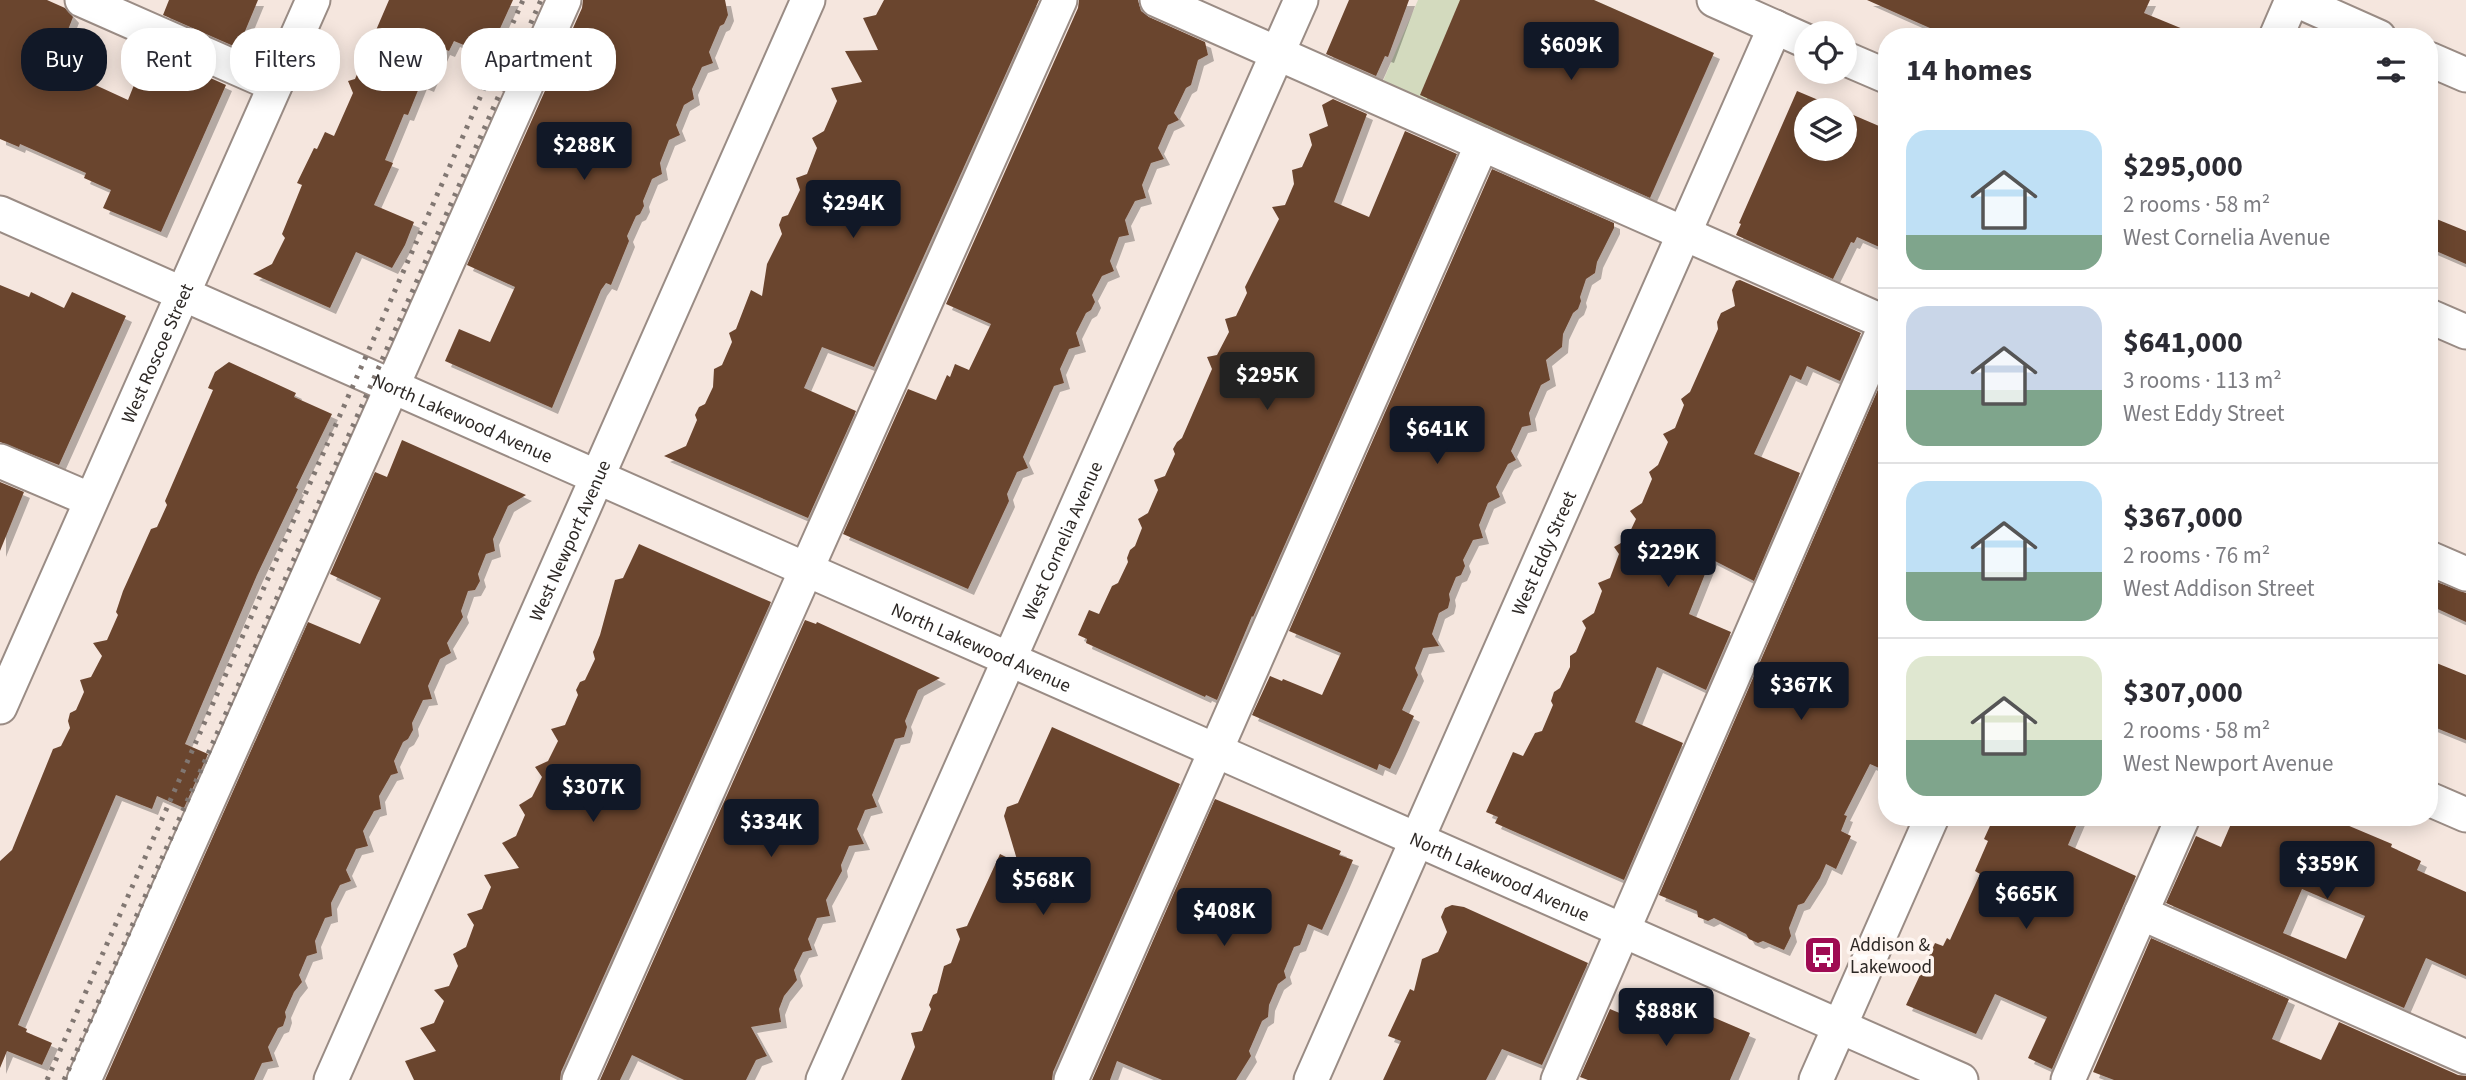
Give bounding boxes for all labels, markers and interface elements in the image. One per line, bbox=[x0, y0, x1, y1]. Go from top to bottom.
map controls bbox=[1794, 21, 1857, 161]
button: locate bbox=[1794, 21, 1857, 84]
pin: $609K bbox=[1522, 22, 1620, 82]
chip: Buy bbox=[21, 28, 107, 91]
chip: Rent bbox=[121, 28, 216, 91]
chip: Filters bbox=[230, 28, 340, 91]
chip: New bbox=[354, 28, 447, 91]
chip: Apartment bbox=[461, 28, 616, 91]
text: $609K bbox=[1540, 28, 1602, 61]
text: 14 homes bbox=[1906, 49, 2032, 92]
icon: filters bbox=[2372, 51, 2410, 89]
button: layers bbox=[1794, 98, 1857, 161]
pin: $288K bbox=[535, 122, 633, 182]
text: $288K bbox=[553, 128, 615, 161]
text: $295,000 bbox=[2123, 145, 2243, 188]
icon: home bbox=[1962, 158, 2046, 242]
pin: $294K bbox=[804, 180, 902, 240]
text: $294K bbox=[822, 186, 884, 219]
text: 2 rooms · 58 m² bbox=[2123, 188, 2270, 221]
text: West Cornelia Avenue bbox=[2123, 221, 2330, 254]
street label: West Roscoe Street bbox=[115, 279, 201, 428]
text: $641,000 bbox=[2123, 321, 2243, 364]
icon: home bbox=[1962, 334, 2046, 418]
pin: $295K bbox=[1218, 352, 1316, 412]
text: $295K bbox=[1236, 358, 1298, 391]
text: 3 rooms · 113 m² bbox=[2123, 364, 2282, 397]
street label: North Lakewood Avenue bbox=[368, 367, 557, 471]
text: West Eddy Street bbox=[2123, 397, 2284, 430]
pin: $641K bbox=[1388, 406, 1486, 466]
text: $641K bbox=[1406, 412, 1468, 445]
street label: West Newport Avenue bbox=[523, 456, 618, 626]
street label: West Cornelia Avenue bbox=[1016, 457, 1110, 625]
street label: West Eddy Street bbox=[1505, 486, 1584, 620]
text: $367,000 bbox=[2123, 496, 2243, 539]
icon: home bbox=[1962, 509, 2046, 593]
pin: $229K bbox=[1619, 530, 1717, 589]
text: $229K bbox=[1637, 535, 1699, 568]
text: 2 rooms · 76 m² bbox=[2123, 539, 2270, 572]
text: West Addison Street bbox=[2123, 572, 2315, 605]
street label: North Lakewood Avenue bbox=[886, 597, 1075, 700]
pin: $367K bbox=[1752, 662, 1850, 722]
text: $367K bbox=[1770, 668, 1832, 701]
text: $307,000 bbox=[2123, 671, 2243, 714]
icon: home bbox=[1962, 684, 2046, 768]
text: 2 rooms · 58 m² bbox=[2123, 714, 2270, 747]
text: West Newport Avenue bbox=[2123, 747, 2333, 780]
pin: $307K bbox=[544, 764, 642, 824]
text: $307K bbox=[562, 770, 624, 803]
pin: $334K bbox=[722, 800, 820, 859]
text: $334K bbox=[740, 805, 802, 838]
street label: North Lakewood Avenue bbox=[1405, 826, 1594, 929]
pin: $359K bbox=[2278, 842, 2376, 901]
text: $359K bbox=[2296, 847, 2358, 880]
pin: $568K bbox=[994, 858, 1092, 917]
text: $568K bbox=[1012, 863, 1074, 896]
pin: $665K bbox=[1977, 872, 2075, 931]
text: $665K bbox=[1995, 877, 2057, 910]
pin: $408K bbox=[1175, 888, 1273, 948]
text: $408K bbox=[1193, 894, 1255, 927]
place label: Addison & Lakewood bbox=[1850, 932, 1932, 981]
bus stop icon: Addison & Lakewood bbox=[1802, 934, 1844, 976]
pin: $888K bbox=[1617, 988, 1715, 1048]
text: $888K bbox=[1635, 994, 1697, 1027]

